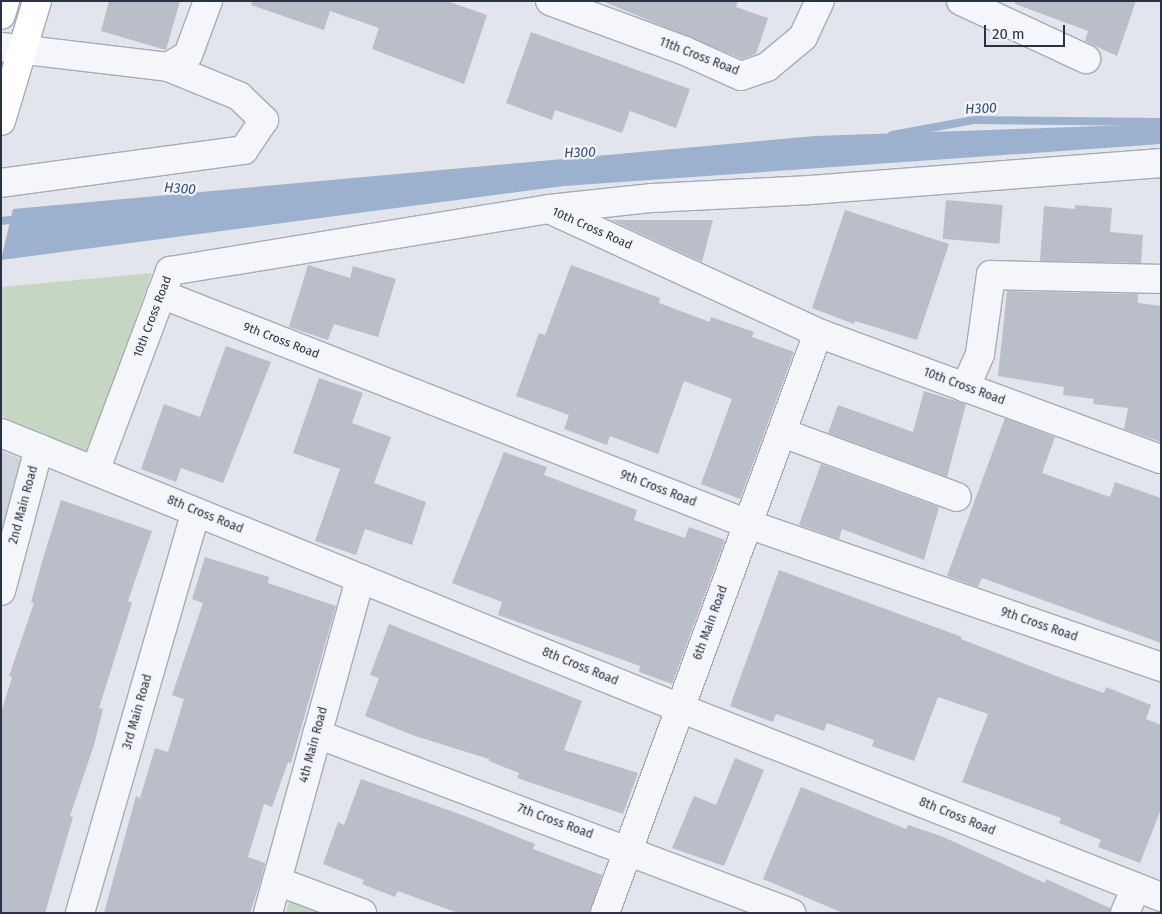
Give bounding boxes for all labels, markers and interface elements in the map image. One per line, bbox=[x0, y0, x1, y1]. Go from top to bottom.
scale bar bbox=[987, 15, 1068, 47]
text: 20 m bbox=[992, 25, 1025, 43]
street label: 11th Cross Road bbox=[657, 35, 741, 79]
water label: H300 bbox=[965, 100, 997, 118]
water label: H300 bbox=[564, 144, 596, 162]
water label: H300 bbox=[164, 180, 196, 198]
street label: 10th Cross Road bbox=[550, 205, 634, 253]
street label: 10th Cross Road bbox=[131, 274, 175, 360]
street label: 9th Cross Road bbox=[241, 320, 321, 362]
street label: 10th Cross Road bbox=[921, 365, 1007, 409]
street label: 2nd Main Road bbox=[7, 464, 41, 546]
street label: 9th Cross Road bbox=[618, 468, 698, 510]
street label: 8th Cross Road bbox=[165, 493, 245, 537]
street label: 6th Main Road bbox=[691, 584, 731, 662]
street label: 9th Cross Road bbox=[999, 605, 1079, 645]
street label: 8th Cross Road bbox=[540, 645, 620, 689]
street label: 3rd Main Road bbox=[120, 673, 156, 751]
street label: 4th Main Road bbox=[297, 705, 331, 785]
street label: 8th Cross Road bbox=[917, 795, 997, 839]
street label: 7th Cross Road bbox=[515, 802, 595, 842]

